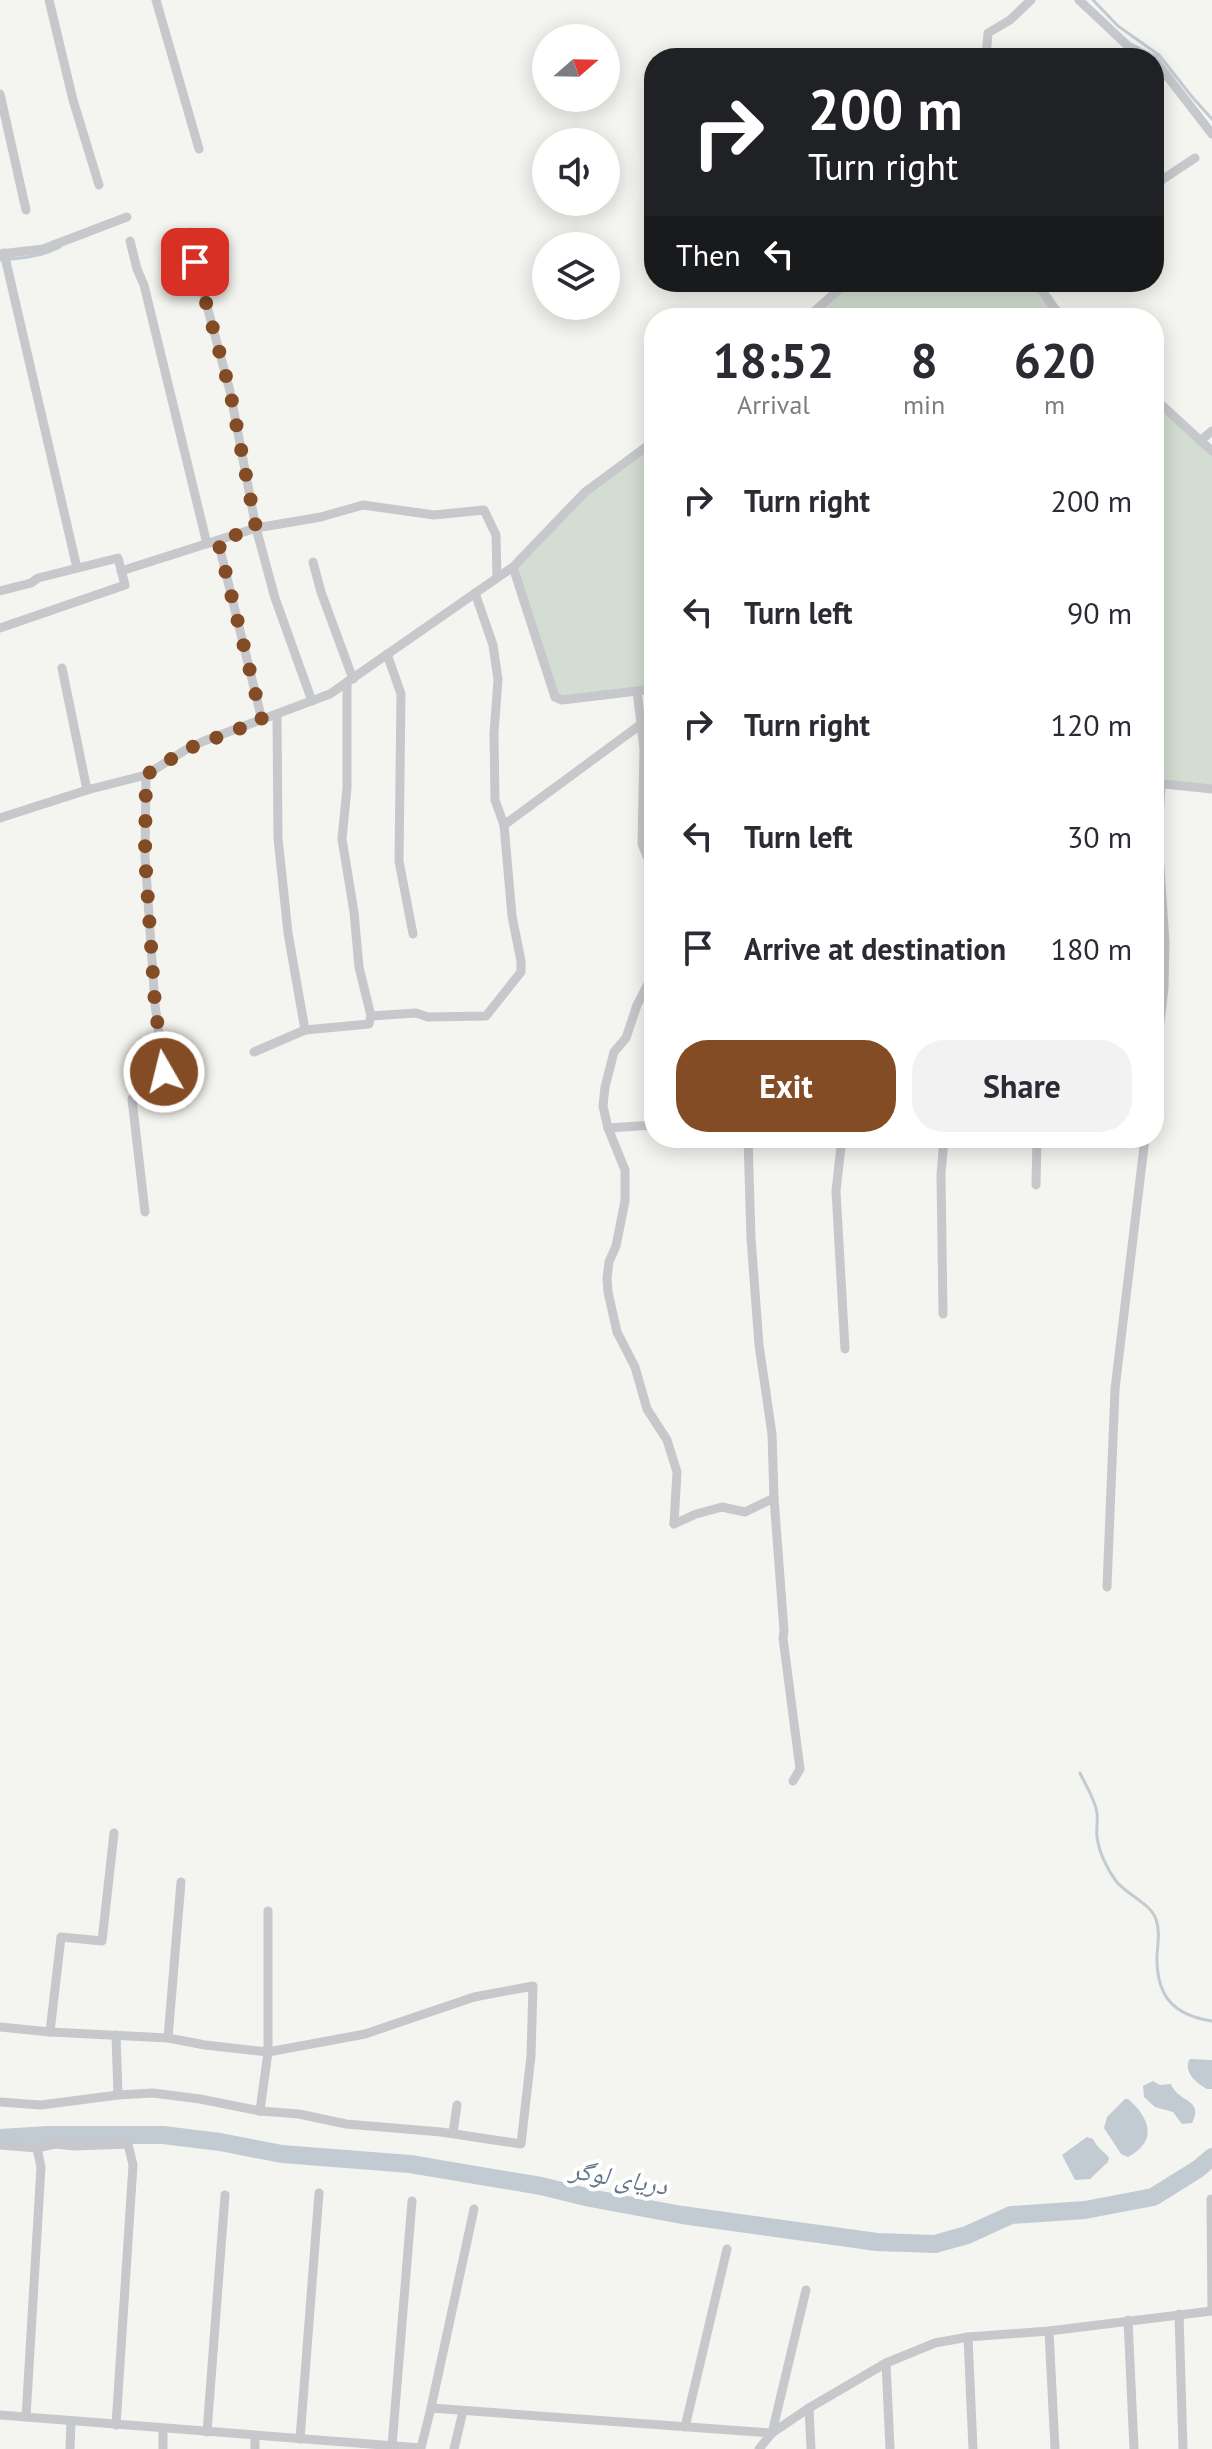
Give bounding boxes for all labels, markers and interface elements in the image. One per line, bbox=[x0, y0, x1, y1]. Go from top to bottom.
north arrow bbox=[532, 24, 620, 112]
map controls bbox=[532, 24, 620, 320]
text: 200 m bbox=[808, 73, 963, 145]
icon: right bbox=[676, 80, 780, 184]
button: sound bbox=[532, 128, 620, 216]
text: Turn right bbox=[808, 143, 958, 190]
pin bbox=[161, 228, 229, 296]
button: layers bbox=[532, 232, 620, 320]
icon: left bbox=[757, 232, 801, 276]
text: Then bbox=[676, 235, 741, 274]
icon: arrive bbox=[173, 240, 217, 284]
text: 18:52 bbox=[713, 329, 834, 391]
text: 8 bbox=[910, 329, 938, 391]
text: 620 bbox=[1014, 329, 1095, 391]
text: Arrival bbox=[737, 388, 810, 421]
text: min bbox=[903, 388, 945, 421]
text: m bbox=[1044, 388, 1065, 421]
icon: right bbox=[676, 478, 720, 522]
text: Turn right bbox=[744, 481, 870, 520]
text: 200 m bbox=[1051, 481, 1132, 520]
icon: left bbox=[676, 590, 720, 634]
text: Turn left bbox=[744, 593, 852, 632]
text: 90 m bbox=[1067, 593, 1132, 632]
icon: right bbox=[676, 702, 720, 746]
text: Turn right bbox=[744, 705, 870, 744]
text: 120 m bbox=[1051, 705, 1132, 744]
icon: left bbox=[676, 814, 720, 858]
text: Turn left bbox=[744, 817, 852, 856]
text: 30 m bbox=[1067, 817, 1132, 856]
icon: arrive bbox=[676, 926, 720, 970]
text: Arrive at destination bbox=[744, 929, 1006, 968]
text: 180 m bbox=[1051, 929, 1132, 968]
position arrow bbox=[122, 1030, 206, 1114]
button: Exit bbox=[676, 1040, 896, 1132]
button: Share bbox=[912, 1040, 1132, 1132]
water label: دریای لوگر bbox=[566, 2152, 670, 2202]

